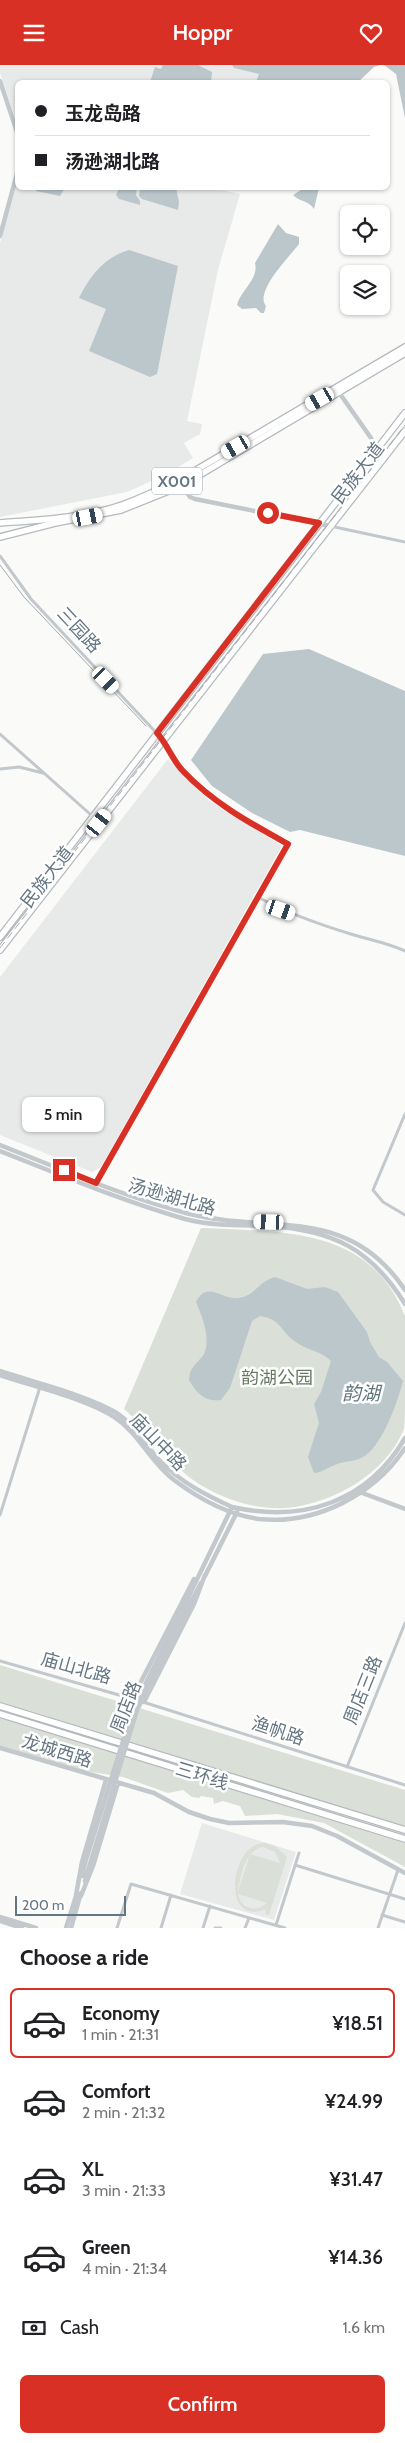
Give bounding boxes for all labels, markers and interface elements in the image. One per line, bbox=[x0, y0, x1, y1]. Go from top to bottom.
icon: menu bbox=[20, 19, 48, 47]
text: Hoppr bbox=[172, 19, 233, 46]
icon: heart bbox=[357, 19, 385, 47]
text: 玉龙岛路 bbox=[65, 102, 141, 125]
text: 汤逊湖北路 bbox=[65, 150, 160, 173]
map controls bbox=[340, 205, 390, 315]
button: locate bbox=[340, 205, 390, 255]
button: layers bbox=[340, 265, 390, 315]
car bbox=[303, 385, 336, 413]
car bbox=[219, 433, 252, 461]
street label: 民族大道 bbox=[327, 438, 389, 508]
road number: X001 bbox=[152, 467, 202, 495]
route start bbox=[257, 502, 279, 524]
car bbox=[71, 507, 104, 527]
street label: 三园路 bbox=[53, 603, 105, 657]
car bbox=[90, 664, 121, 696]
car bbox=[83, 807, 114, 839]
street label: 民族大道 bbox=[16, 842, 78, 912]
car bbox=[264, 898, 297, 922]
callout: 5 min bbox=[23, 1097, 105, 1133]
text: 5 min bbox=[44, 1105, 82, 1124]
route end bbox=[53, 1159, 75, 1181]
street label: 汤逊湖北路 bbox=[126, 1174, 218, 1220]
car bbox=[253, 1214, 284, 1230]
park label: 韵湖公园 bbox=[241, 1367, 313, 1389]
water label: 韵湖 bbox=[342, 1382, 383, 1405]
street label: 庙山中路 bbox=[125, 1408, 191, 1476]
street label: 庙山北路 bbox=[38, 1648, 114, 1688]
street label: 周店三路 bbox=[339, 1653, 387, 1727]
street label: 周店路 bbox=[106, 1678, 146, 1736]
street label: 渔帆路 bbox=[249, 1712, 307, 1750]
street label: 龙城西路 bbox=[19, 1730, 95, 1772]
street label: 三环线 bbox=[173, 1758, 231, 1794]
scale bar bbox=[15, 1893, 126, 1916]
text: 200 m bbox=[22, 1896, 64, 1914]
text: Choose a ride bbox=[20, 1944, 149, 1971]
icon: car bbox=[22, 2001, 67, 2046]
text: Economy bbox=[82, 2002, 160, 2025]
text: ¥18.51 bbox=[333, 2012, 383, 2035]
text: 1 min · 21:31 bbox=[82, 2025, 159, 2044]
icon: car bbox=[22, 2079, 67, 2124]
text: Comfort bbox=[82, 2080, 151, 2103]
text: ¥24.99 bbox=[325, 2090, 383, 2113]
text: 2 min · 21:32 bbox=[82, 2103, 165, 2122]
icon: car bbox=[22, 2157, 67, 2202]
text: XL bbox=[82, 2158, 103, 2181]
text: ¥31.47 bbox=[330, 2168, 383, 2191]
text: 3 min · 21:33 bbox=[82, 2181, 166, 2200]
icon: car bbox=[22, 2235, 67, 2280]
text: Green bbox=[82, 2236, 131, 2259]
text: ¥14.36 bbox=[329, 2246, 383, 2269]
text: 4 min · 21:34 bbox=[82, 2259, 167, 2278]
icon: cash bbox=[20, 2314, 48, 2342]
text: Cash bbox=[60, 2316, 99, 2339]
text: 1.6 km bbox=[343, 2318, 385, 2337]
button: Confirm bbox=[20, 2375, 385, 2433]

